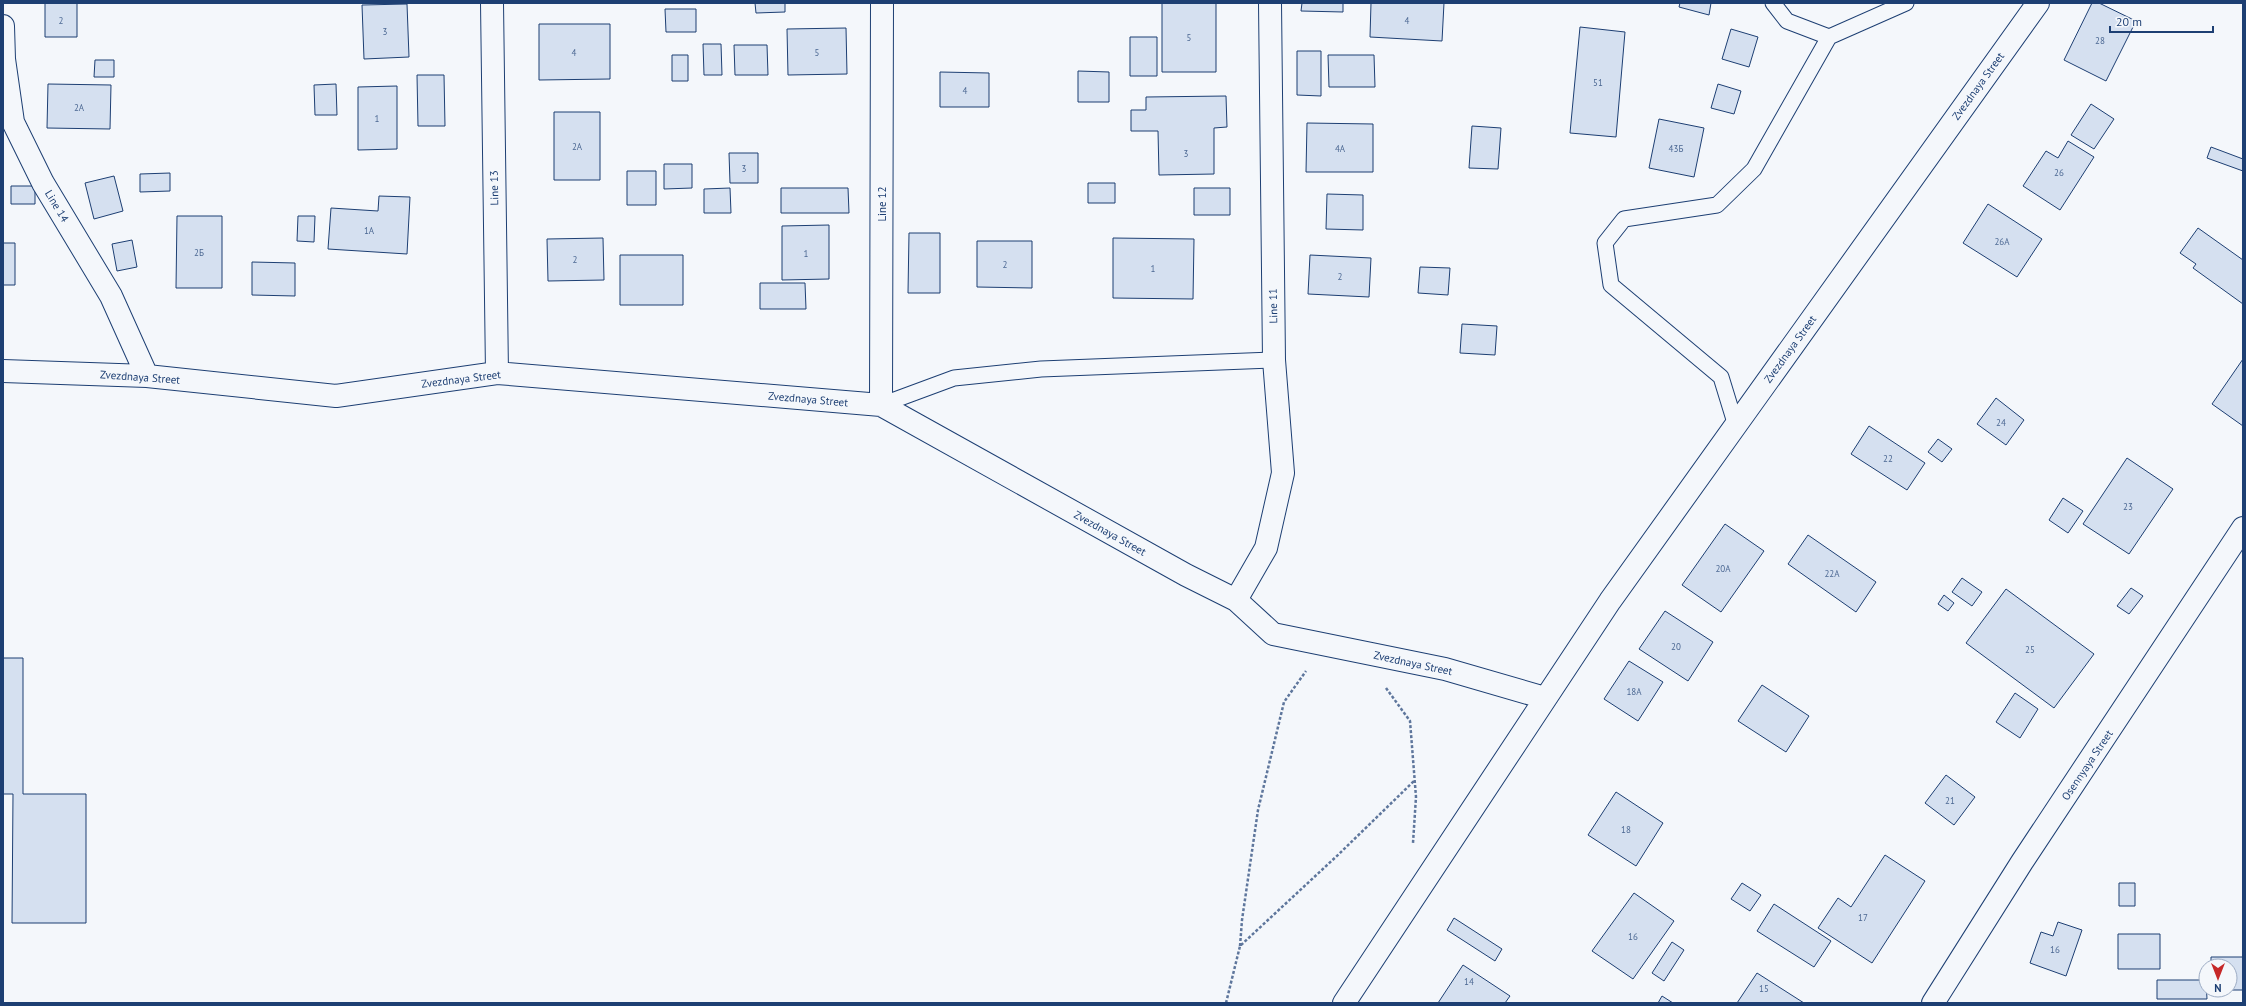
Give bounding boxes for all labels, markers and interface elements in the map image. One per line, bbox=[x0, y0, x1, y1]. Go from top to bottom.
scale bar bbox=[2110, 8, 2213, 34]
text: 20 m bbox=[2116, 14, 2142, 29]
house number: 2 bbox=[59, 15, 64, 26]
house number: 4 bbox=[1405, 15, 1410, 26]
house number: 3 bbox=[383, 26, 388, 37]
house number: 5 bbox=[1187, 32, 1192, 43]
house number: 28 bbox=[2095, 35, 2105, 46]
house number: 4 bbox=[572, 47, 577, 58]
house number: 5 bbox=[815, 47, 820, 58]
street label: Zvezdnaya Street bbox=[1949, 49, 2007, 123]
house number: 51 bbox=[1593, 77, 1603, 88]
house number: 4 bbox=[963, 85, 968, 96]
house number: 2А bbox=[74, 102, 85, 113]
house number: 1 bbox=[375, 113, 380, 124]
house number: 2А bbox=[572, 141, 583, 152]
house number: 4А bbox=[1335, 143, 1346, 154]
house number: 43Б bbox=[1669, 143, 1683, 154]
house number: 3 bbox=[1184, 148, 1189, 159]
house number: 3 bbox=[742, 163, 747, 174]
house number: 26 bbox=[2054, 167, 2064, 178]
street label: Line 13 bbox=[487, 170, 501, 206]
street label: Line 12 bbox=[875, 186, 889, 222]
street label: Line 14 bbox=[42, 187, 72, 225]
house number: 1А bbox=[364, 225, 375, 236]
house number: 26А bbox=[1994, 236, 2010, 247]
house number: 2Б bbox=[194, 247, 204, 258]
house number: 1 bbox=[804, 248, 809, 259]
house number: 2 bbox=[573, 254, 578, 265]
house number: 2 bbox=[1003, 259, 1008, 270]
house number: 1 bbox=[1151, 263, 1156, 274]
house number: 2 bbox=[1338, 271, 1343, 282]
street label: Line 11 bbox=[1266, 288, 1280, 324]
street label: Zvezdnaya Street bbox=[1761, 312, 1819, 386]
street label: Zvezdnaya Street bbox=[99, 367, 181, 387]
street label: Zvezdnaya Street bbox=[420, 367, 502, 391]
street label: Zvezdnaya Street bbox=[767, 389, 849, 409]
house number: 24 bbox=[1996, 417, 2006, 428]
house number: 22 bbox=[1883, 453, 1893, 464]
house number: 23 bbox=[2123, 501, 2133, 512]
street label: Zvezdnaya Street bbox=[1072, 507, 1149, 559]
house number: 20А bbox=[1715, 563, 1731, 574]
house number: 22А bbox=[1824, 568, 1840, 579]
house number: 20 bbox=[1671, 641, 1681, 652]
house number: 25 bbox=[2025, 644, 2035, 655]
street label: Zvezdnaya Street bbox=[1372, 648, 1454, 678]
house number: 18А bbox=[1626, 686, 1642, 697]
street label: Osennyaya Street bbox=[2058, 727, 2116, 803]
house number: 21 bbox=[1945, 795, 1955, 806]
house number: 18 bbox=[1621, 824, 1631, 835]
house number: 17 bbox=[1858, 912, 1868, 923]
house number: 16 bbox=[1628, 931, 1638, 942]
house number: 16 bbox=[2050, 944, 2060, 955]
north arrow bbox=[2198, 958, 2238, 998]
house number: 14 bbox=[1464, 976, 1474, 987]
text: N bbox=[2214, 981, 2222, 995]
house number: 15 bbox=[1759, 983, 1769, 994]

